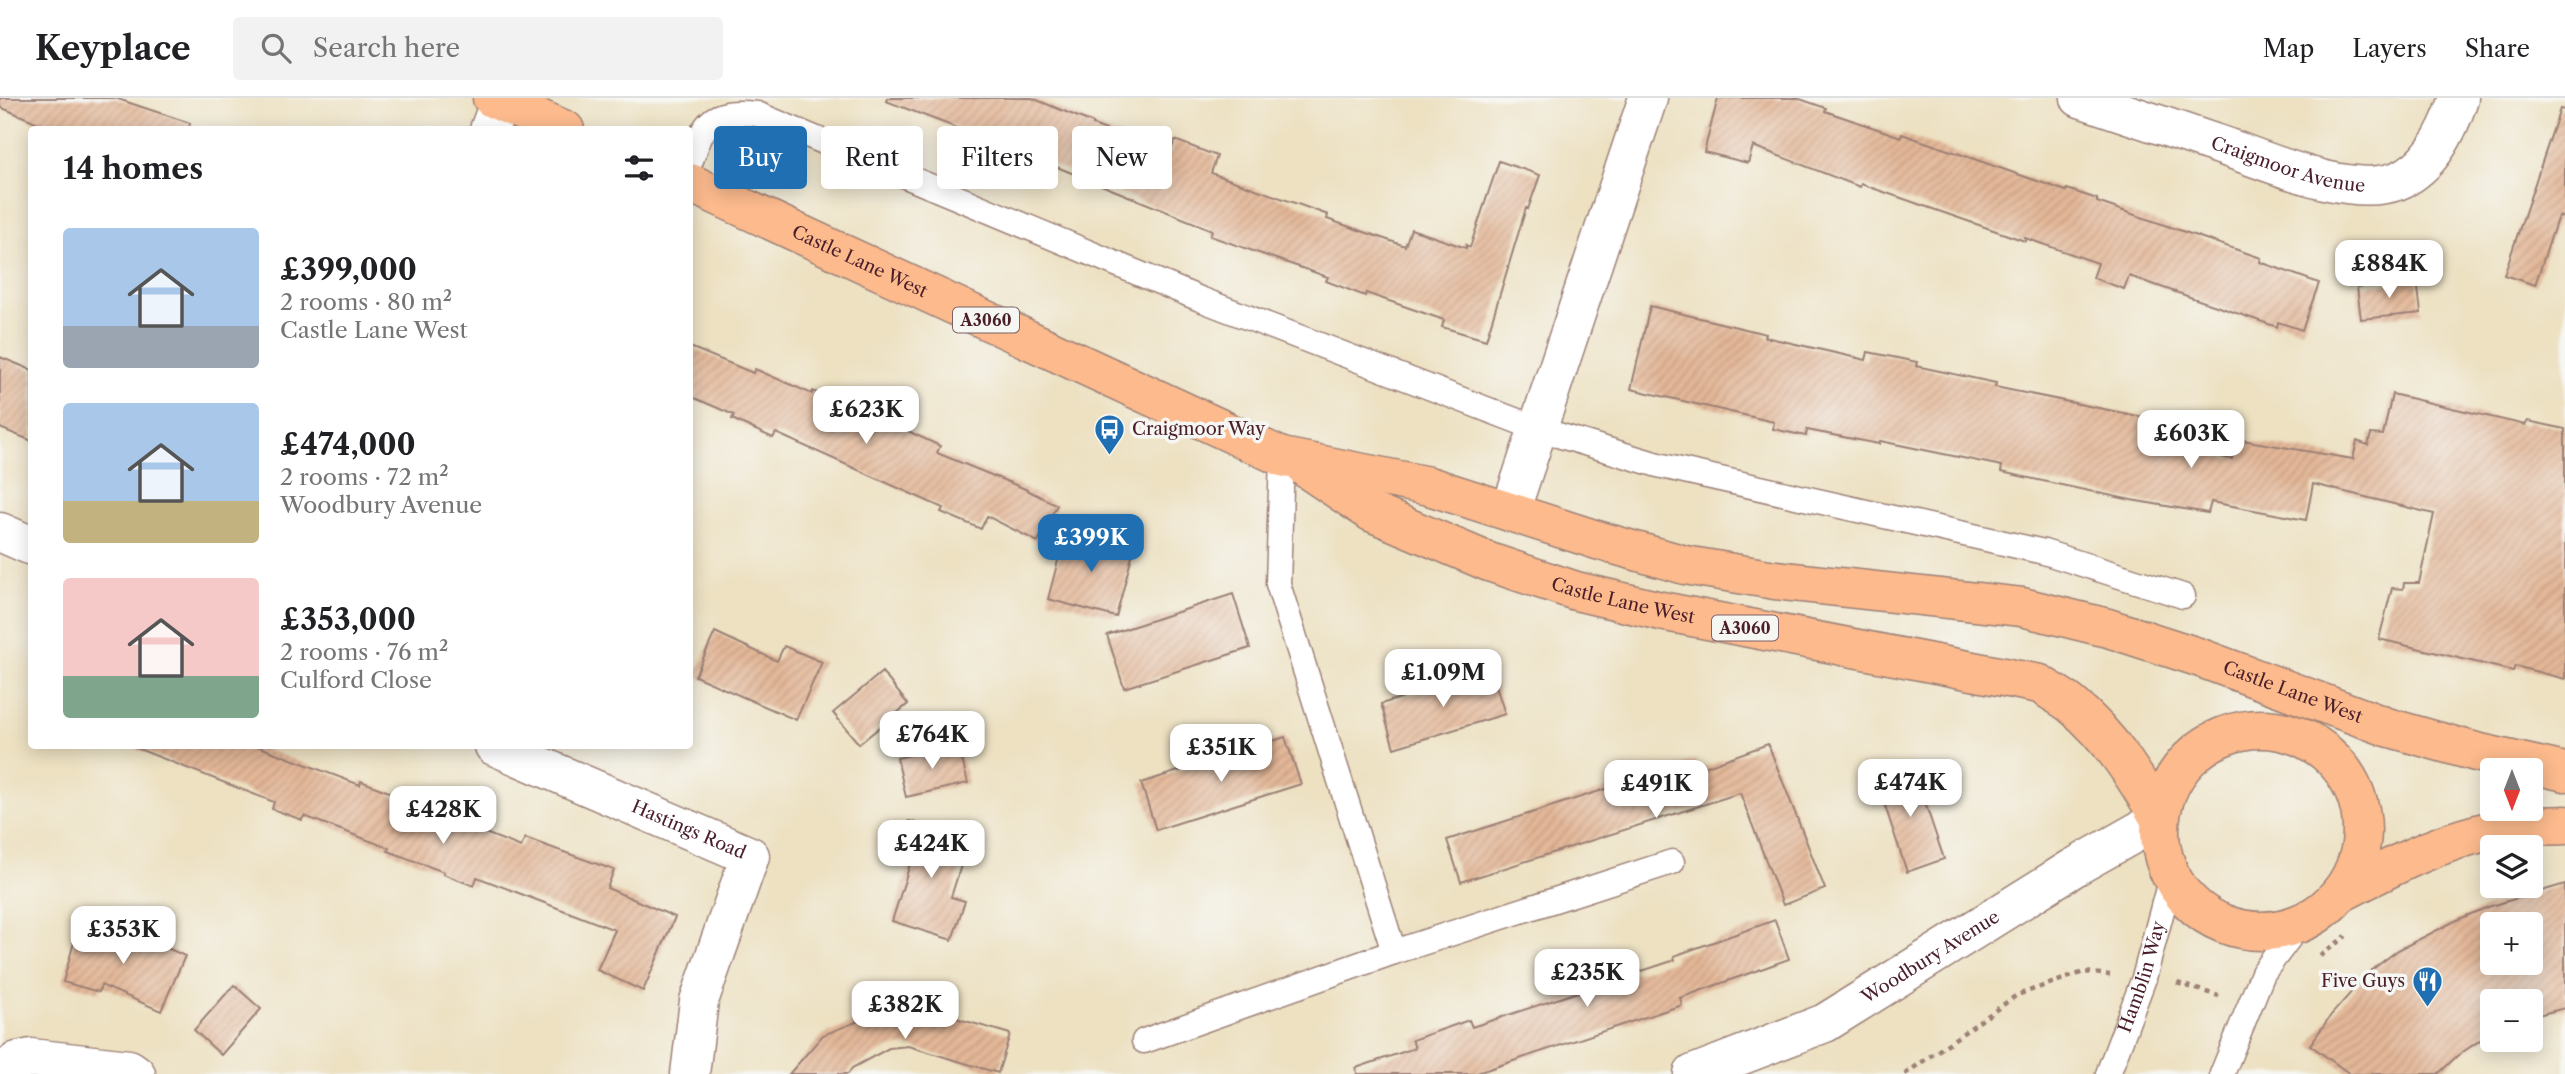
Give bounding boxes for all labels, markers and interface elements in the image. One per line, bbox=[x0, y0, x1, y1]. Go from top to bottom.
search box bbox=[233, 17, 723, 80]
text: Keyplace bbox=[35, 28, 191, 69]
icon: search bbox=[257, 29, 295, 67]
text: Search here bbox=[313, 32, 460, 64]
text: Map bbox=[2263, 34, 2314, 63]
text: Layers bbox=[2352, 34, 2427, 63]
text: Share bbox=[2465, 34, 2530, 63]
chip: Buy bbox=[714, 126, 807, 189]
chip: Rent bbox=[821, 126, 923, 189]
chip: Filters bbox=[937, 126, 1058, 189]
chip: New bbox=[1072, 126, 1172, 189]
street label: Craigmoor Avenue bbox=[2208, 132, 2366, 197]
icon: filters bbox=[620, 149, 658, 187]
text: 14 homes bbox=[63, 150, 203, 187]
street label: Castle Lane West bbox=[788, 221, 932, 303]
pin: £884K bbox=[2340, 240, 2438, 300]
text: £884K bbox=[2351, 249, 2427, 277]
text: £399,000 bbox=[280, 251, 417, 288]
icon: home bbox=[119, 256, 203, 340]
text: 2 rooms · 80 m² bbox=[280, 288, 452, 316]
road number: A3060 bbox=[953, 308, 1019, 332]
text: Castle Lane West bbox=[280, 316, 468, 344]
pin: £623K bbox=[817, 386, 915, 446]
text: £623K bbox=[829, 395, 903, 423]
pin: £603K bbox=[2142, 410, 2240, 470]
bus stop icon: Craigmoor Way bbox=[1092, 412, 1126, 456]
place label: Craigmoor Way bbox=[1132, 418, 1266, 440]
text: £603K bbox=[2153, 419, 2229, 447]
text: £474,000 bbox=[280, 426, 416, 463]
icon: home bbox=[119, 431, 203, 515]
text: 2 rooms · 72 m² bbox=[280, 463, 449, 491]
text: Woodbury Avenue bbox=[280, 491, 482, 519]
pin: £399K bbox=[1042, 514, 1140, 574]
text: £399K bbox=[1054, 523, 1128, 551]
street label: Castle Lane West bbox=[1548, 573, 1697, 628]
text: £353,000 bbox=[280, 601, 416, 638]
icon: home bbox=[119, 606, 203, 690]
road number: A3060 bbox=[1712, 615, 1778, 640]
text: 2 rooms · 76 m² bbox=[280, 638, 448, 666]
pin: £1.09M bbox=[1386, 650, 1500, 709]
street label: Castle Lane West bbox=[2220, 656, 2366, 728]
text: £1.09M bbox=[1401, 658, 1485, 686]
text: Culford Close bbox=[280, 666, 432, 694]
pin: £764K bbox=[883, 712, 981, 771]
text: £764K bbox=[896, 720, 968, 748]
pin: £351K bbox=[1172, 724, 1270, 784]
text: £351K bbox=[1186, 733, 1256, 761]
north arrow bbox=[2480, 758, 2543, 821]
map controls bbox=[2480, 758, 2543, 1052]
pin: £491K bbox=[1607, 760, 1705, 820]
pin: £474K bbox=[1861, 760, 1959, 819]
text: £474K bbox=[1874, 768, 1946, 796]
text: £491K bbox=[1620, 769, 1692, 797]
pin: £428K bbox=[394, 786, 492, 846]
text: £428K bbox=[405, 795, 481, 823]
street label: Hastings Road bbox=[628, 795, 749, 864]
pin: £424K bbox=[882, 820, 980, 880]
text: £424K bbox=[894, 829, 968, 857]
button: layers bbox=[2480, 835, 2543, 898]
pin: £353K bbox=[74, 906, 172, 966]
street label: Woodbury Avenue bbox=[1857, 906, 2004, 1009]
button: + bbox=[2480, 912, 2543, 975]
text: £353K bbox=[87, 915, 159, 943]
street label: Hamblin Way bbox=[2114, 918, 2170, 1036]
pin: £235K bbox=[1538, 950, 1636, 1009]
text: £235K bbox=[1550, 958, 1624, 986]
restaurant icon: Five Guys bbox=[2411, 964, 2445, 1008]
place label: Five Guys bbox=[2321, 970, 2405, 992]
pin: £382K bbox=[856, 982, 954, 1041]
button: − bbox=[2480, 989, 2543, 1052]
text: £382K bbox=[868, 990, 942, 1018]

